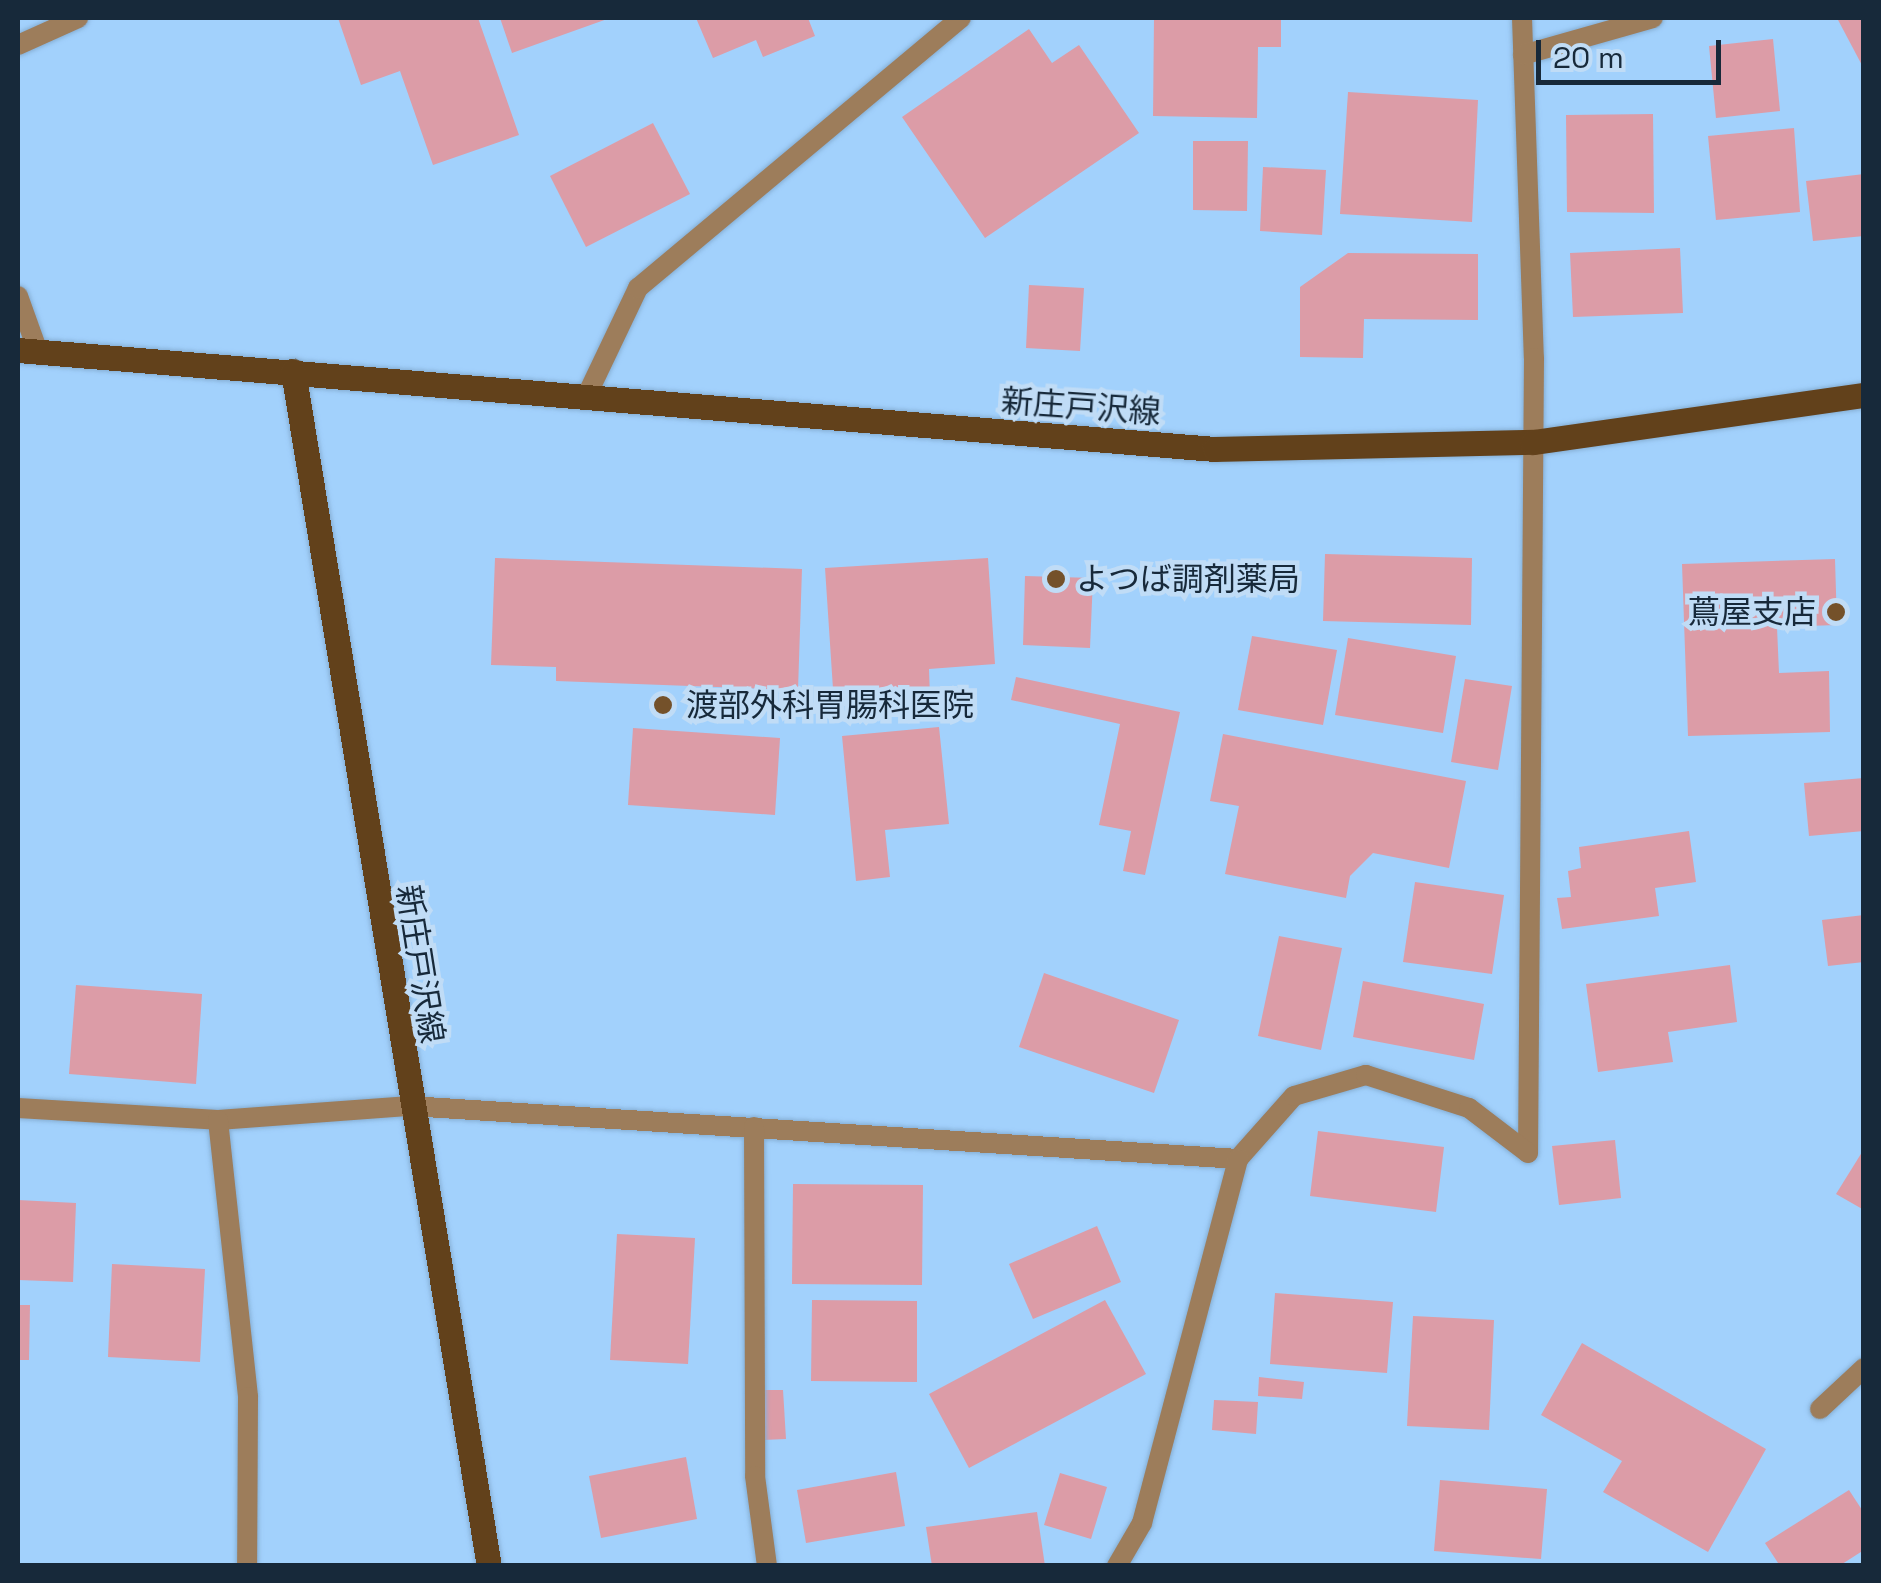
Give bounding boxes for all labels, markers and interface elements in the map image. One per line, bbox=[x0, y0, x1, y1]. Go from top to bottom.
scale bar bbox=[1541, 20, 1726, 82]
text: 20 m bbox=[1553, 38, 1624, 77]
street label: 新庄戸沢線 bbox=[1000, 382, 1162, 432]
place label: よつば調剤薬局 bbox=[1076, 560, 1300, 598]
marker: よつば調剤薬局 bbox=[1045, 568, 1067, 590]
place label: 蔦屋支店 bbox=[1688, 593, 1816, 631]
marker: 蔦屋支店 bbox=[1825, 601, 1847, 623]
place label: 渡部外科胃腸科医院 bbox=[686, 686, 974, 724]
marker: 渡部外科胃腸科医院 bbox=[650, 692, 676, 718]
street label: 新庄戸沢線 bbox=[389, 882, 451, 1046]

